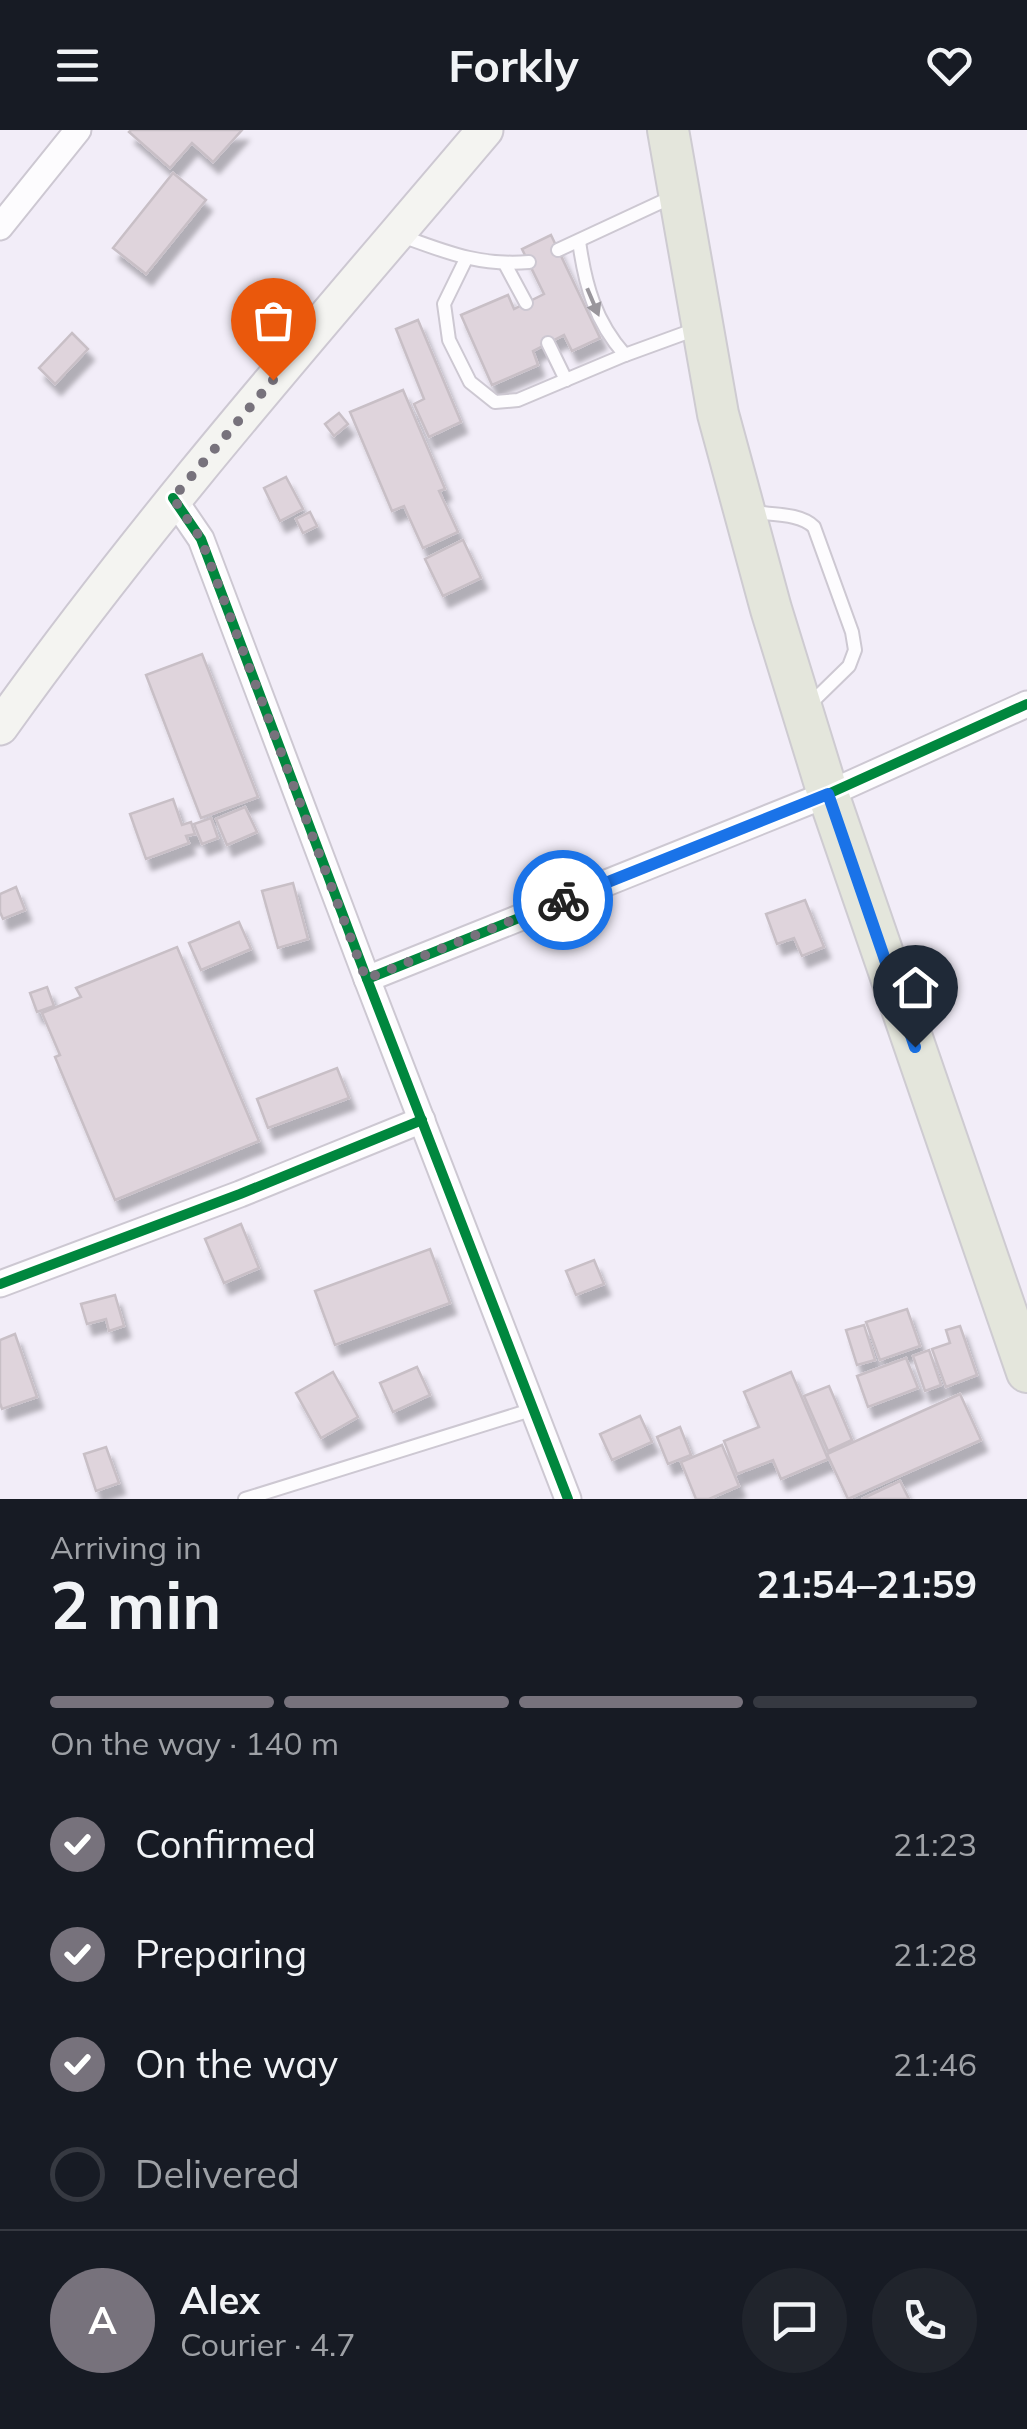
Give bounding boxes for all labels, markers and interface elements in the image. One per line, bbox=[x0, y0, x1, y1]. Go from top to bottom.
text: Forkly bbox=[448, 37, 579, 93]
icon: menu bbox=[50, 38, 105, 93]
icon: heart bbox=[922, 38, 977, 93]
pin bbox=[231, 278, 316, 381]
one-way arrow bbox=[586, 287, 602, 317]
icon: bag bbox=[246, 293, 301, 348]
courier bbox=[513, 850, 613, 950]
icon: bike bbox=[536, 873, 591, 928]
pin bbox=[873, 945, 958, 1048]
icon: home bbox=[888, 960, 943, 1015]
text: Arriving in bbox=[50, 1527, 202, 1567]
text: 21:54–21:59 bbox=[757, 1560, 977, 1608]
text: 2 min bbox=[50, 1564, 221, 1645]
text: On the way · 140 m bbox=[50, 1723, 339, 1763]
icon: check bbox=[50, 1817, 105, 1872]
text: Confirmed bbox=[135, 1820, 316, 1868]
text: 21:23 bbox=[893, 1824, 977, 1864]
icon: check bbox=[50, 1927, 105, 1982]
text: Preparing bbox=[135, 1930, 307, 1978]
text: 21:28 bbox=[893, 1934, 977, 1974]
icon: check bbox=[50, 2037, 105, 2092]
text: On the way bbox=[135, 2040, 338, 2088]
text: 21:46 bbox=[893, 2044, 977, 2084]
text: Delivered bbox=[135, 2150, 300, 2198]
button: chat bbox=[742, 2268, 847, 2373]
button: phone bbox=[872, 2268, 977, 2373]
text: Alex bbox=[180, 2276, 260, 2324]
text: A bbox=[88, 2296, 117, 2344]
text: Courier · 4.7 bbox=[180, 2324, 356, 2364]

